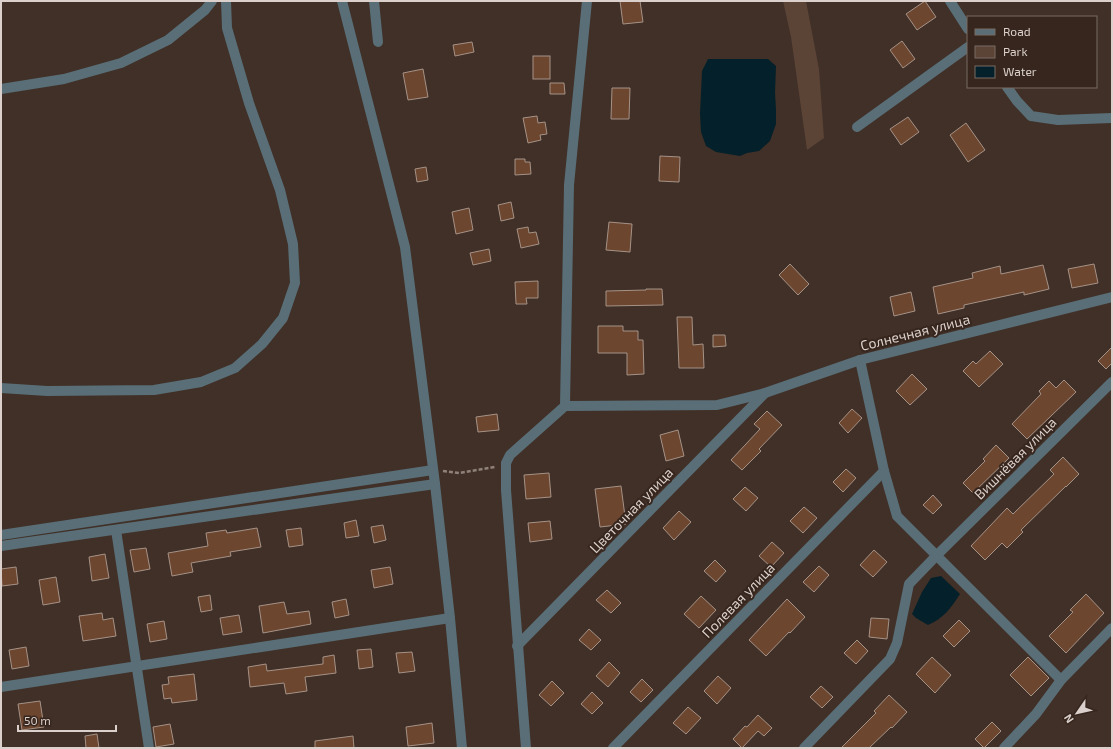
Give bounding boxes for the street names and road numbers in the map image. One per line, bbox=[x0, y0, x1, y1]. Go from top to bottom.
street label: Солнечная улица bbox=[858, 310, 972, 354]
street label: Вишнёвая улица bbox=[970, 413, 1060, 503]
street label: Цветочная улица bbox=[586, 464, 676, 556]
street label: Полевая улица bbox=[698, 559, 778, 641]

